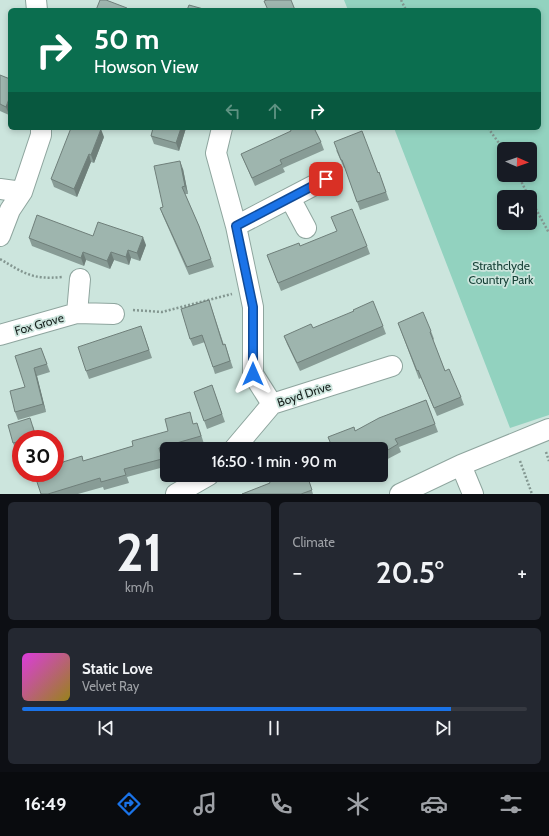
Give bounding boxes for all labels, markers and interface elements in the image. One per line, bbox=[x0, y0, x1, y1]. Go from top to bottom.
text: 50 m bbox=[94, 22, 159, 56]
icon: right bbox=[28, 24, 80, 76]
text: Howson View bbox=[94, 56, 199, 78]
icon: left bbox=[222, 100, 244, 122]
icon: ahead bbox=[264, 100, 286, 122]
icon: right bbox=[306, 100, 328, 122]
north arrow bbox=[497, 142, 537, 182]
map controls bbox=[497, 142, 537, 230]
pin bbox=[309, 162, 343, 196]
icon: arrive bbox=[315, 168, 337, 190]
button: sound bbox=[497, 190, 537, 230]
park label: Strathclyde Country Park bbox=[469, 258, 534, 287]
street label: Fox Grove bbox=[13, 310, 65, 338]
position arrow bbox=[232, 353, 274, 395]
street label: Boyd Drive bbox=[275, 378, 333, 410]
speed limit sign: 30 bbox=[12, 430, 64, 482]
text: 16:50 · 1 min · 90 m bbox=[211, 453, 337, 471]
text: 21 bbox=[116, 521, 163, 584]
text: Climate bbox=[293, 534, 335, 550]
text: 20.5° bbox=[376, 554, 444, 591]
text: − bbox=[293, 559, 302, 586]
text: + bbox=[517, 559, 527, 586]
text: km/h bbox=[125, 579, 153, 595]
text: Static Love bbox=[82, 660, 153, 678]
text: Velvet Ray bbox=[82, 678, 139, 694]
icon: previous bbox=[95, 717, 117, 739]
icon: pause bbox=[263, 717, 285, 739]
icon: next bbox=[432, 717, 454, 739]
icon: directions bbox=[115, 790, 143, 818]
icon: music bbox=[191, 790, 219, 818]
icon: phone bbox=[267, 790, 295, 818]
icon: climate bbox=[344, 790, 372, 818]
icon: car bbox=[420, 790, 448, 818]
icon: filters bbox=[497, 790, 525, 818]
text: 16:49 bbox=[24, 793, 66, 815]

